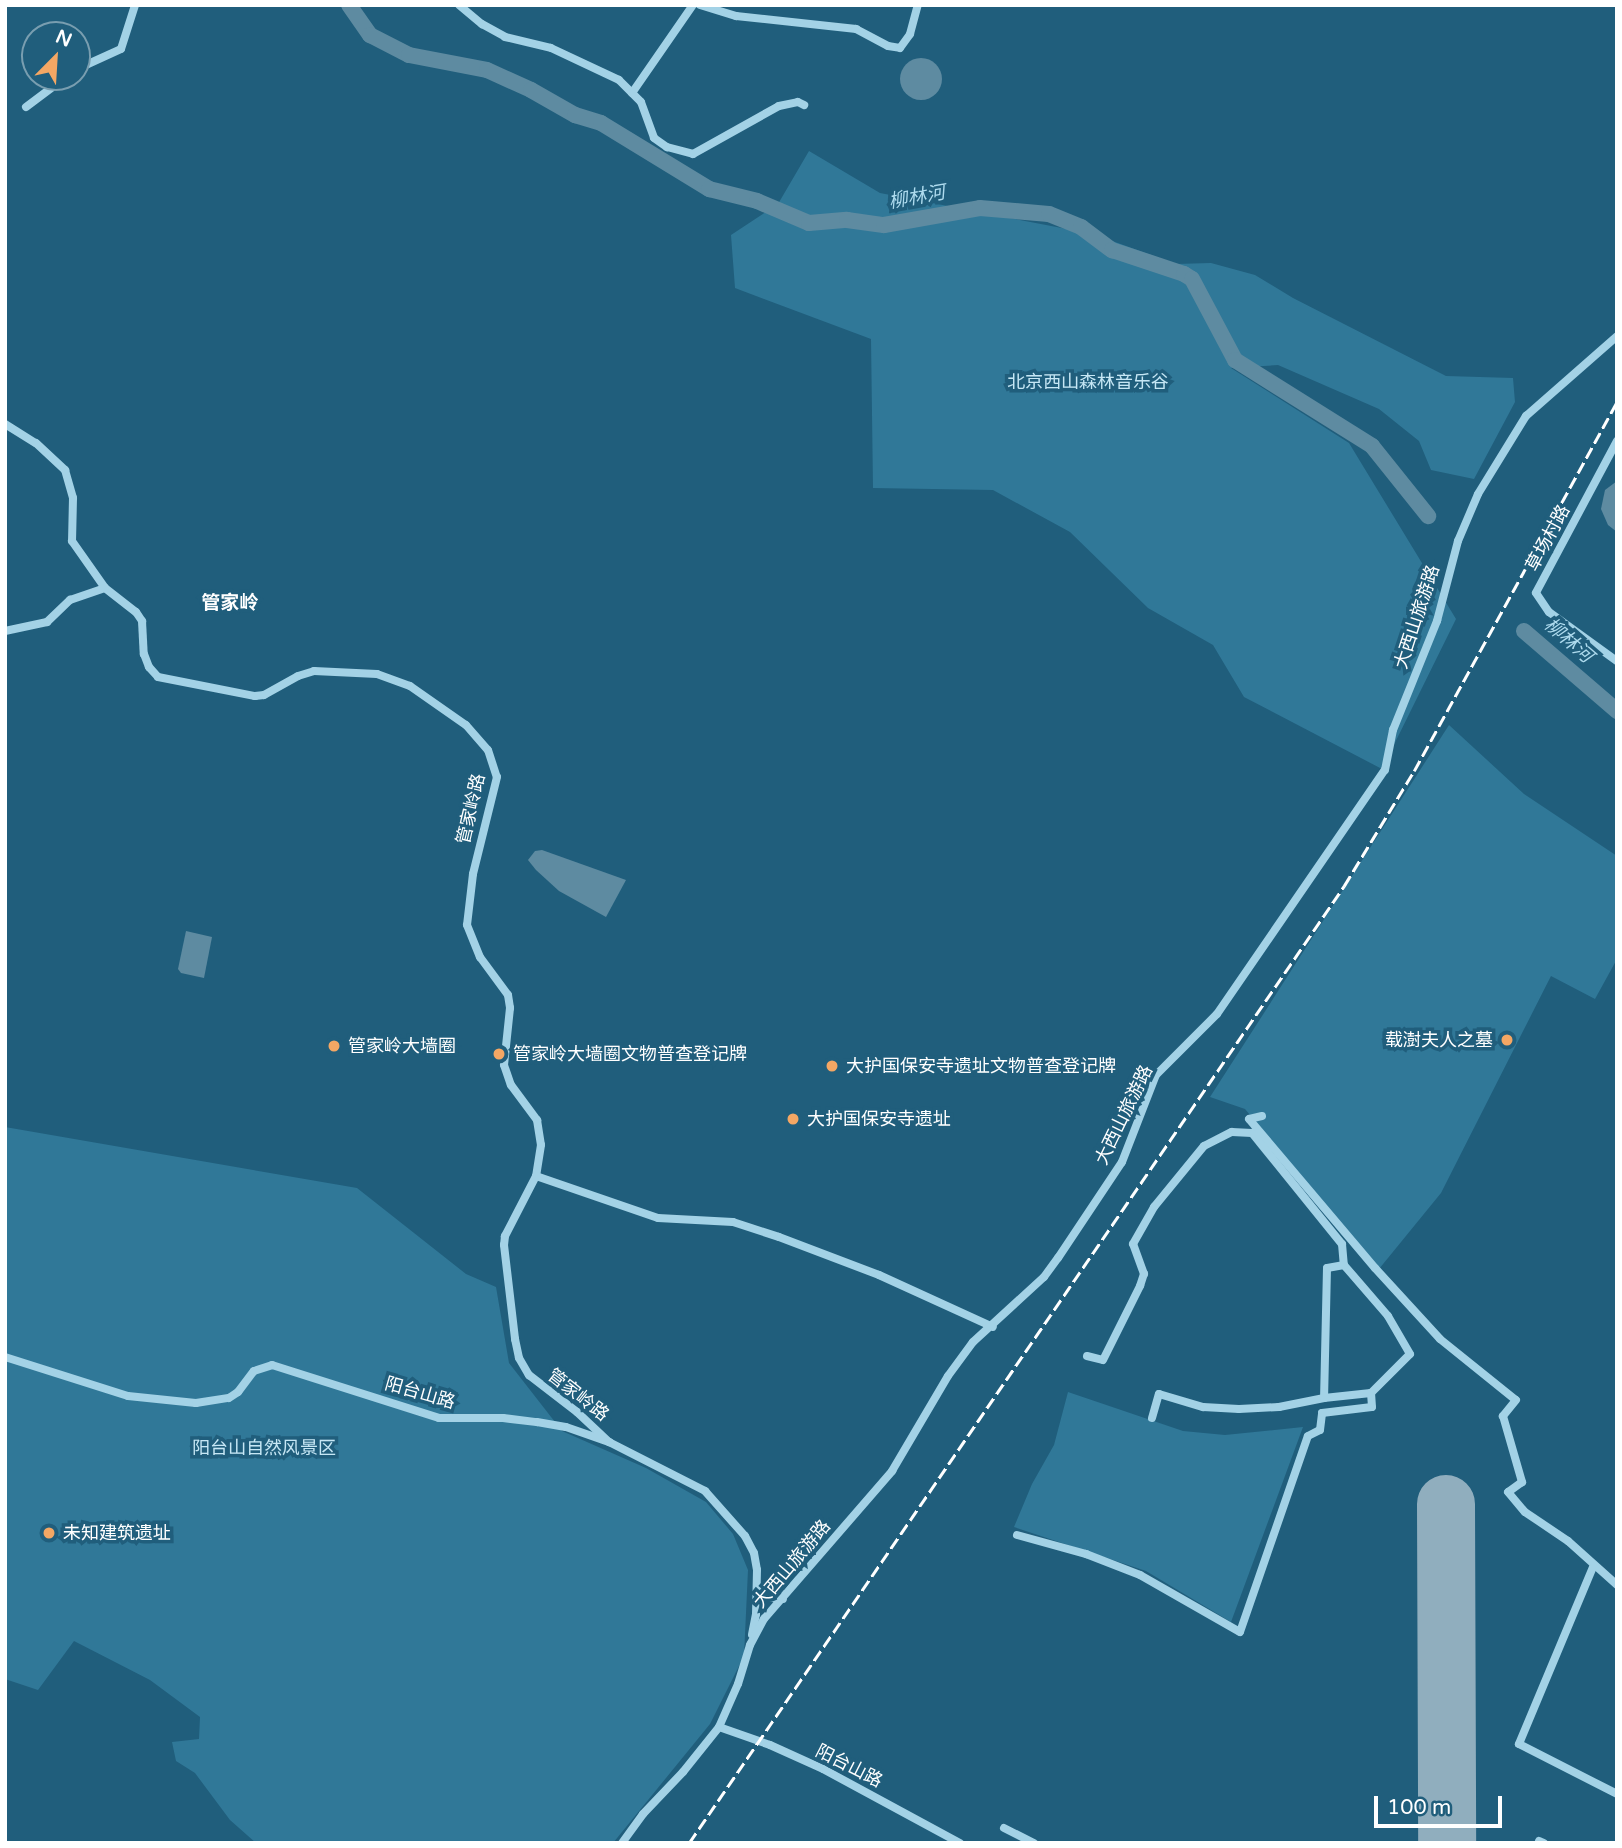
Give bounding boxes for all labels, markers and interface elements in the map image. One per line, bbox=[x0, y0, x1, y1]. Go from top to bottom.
north arrow bbox=[21, 21, 91, 91]
text: N bbox=[52, 25, 75, 52]
water label: 柳林河 bbox=[887, 182, 947, 214]
park label: 北京西山森林音乐谷 bbox=[1007, 371, 1169, 393]
street label: 草场村路 bbox=[1522, 501, 1574, 575]
street label: 大西山旅游路 bbox=[1390, 562, 1444, 672]
district label: 管家岭 bbox=[202, 593, 258, 615]
water label: 柳林河 bbox=[1539, 614, 1597, 668]
street label: 管家岭路 bbox=[452, 771, 490, 847]
place label: 载澍夫人之墓 bbox=[1385, 1029, 1493, 1051]
marker: 载澍夫人之墓 bbox=[1499, 1032, 1515, 1048]
place label: 管家岭大墙圈 bbox=[348, 1035, 456, 1057]
marker: 管家岭大墙圈 bbox=[326, 1038, 342, 1054]
place label: 管家岭大墙圈文物普查登记牌 bbox=[513, 1043, 747, 1065]
marker: 管家岭大墙圈文物普查登记牌 bbox=[491, 1046, 507, 1062]
place label: 大护国保安寺遗址文物普查登记牌 bbox=[846, 1055, 1116, 1077]
marker: 大护国保安寺遗址文物普查登记牌 bbox=[824, 1058, 840, 1074]
street label: 大西山旅游路 bbox=[1091, 1062, 1157, 1168]
place label: 大护国保安寺遗址 bbox=[807, 1108, 951, 1130]
marker: 大护国保安寺遗址 bbox=[785, 1111, 801, 1127]
street label: 管家岭路 bbox=[543, 1364, 613, 1426]
street label: 阳台山路 bbox=[382, 1373, 458, 1413]
park label: 阳台山自然风景区 bbox=[192, 1437, 336, 1459]
street label: 大西山旅游路 bbox=[749, 1516, 835, 1612]
place label: 未知建筑遗址 bbox=[63, 1522, 171, 1544]
marker: 未知建筑遗址 bbox=[41, 1525, 57, 1541]
street label: 阳台山路 bbox=[812, 1740, 886, 1792]
scale bar bbox=[1377, 1782, 1505, 1826]
text: 100 m bbox=[1387, 1795, 1451, 1820]

